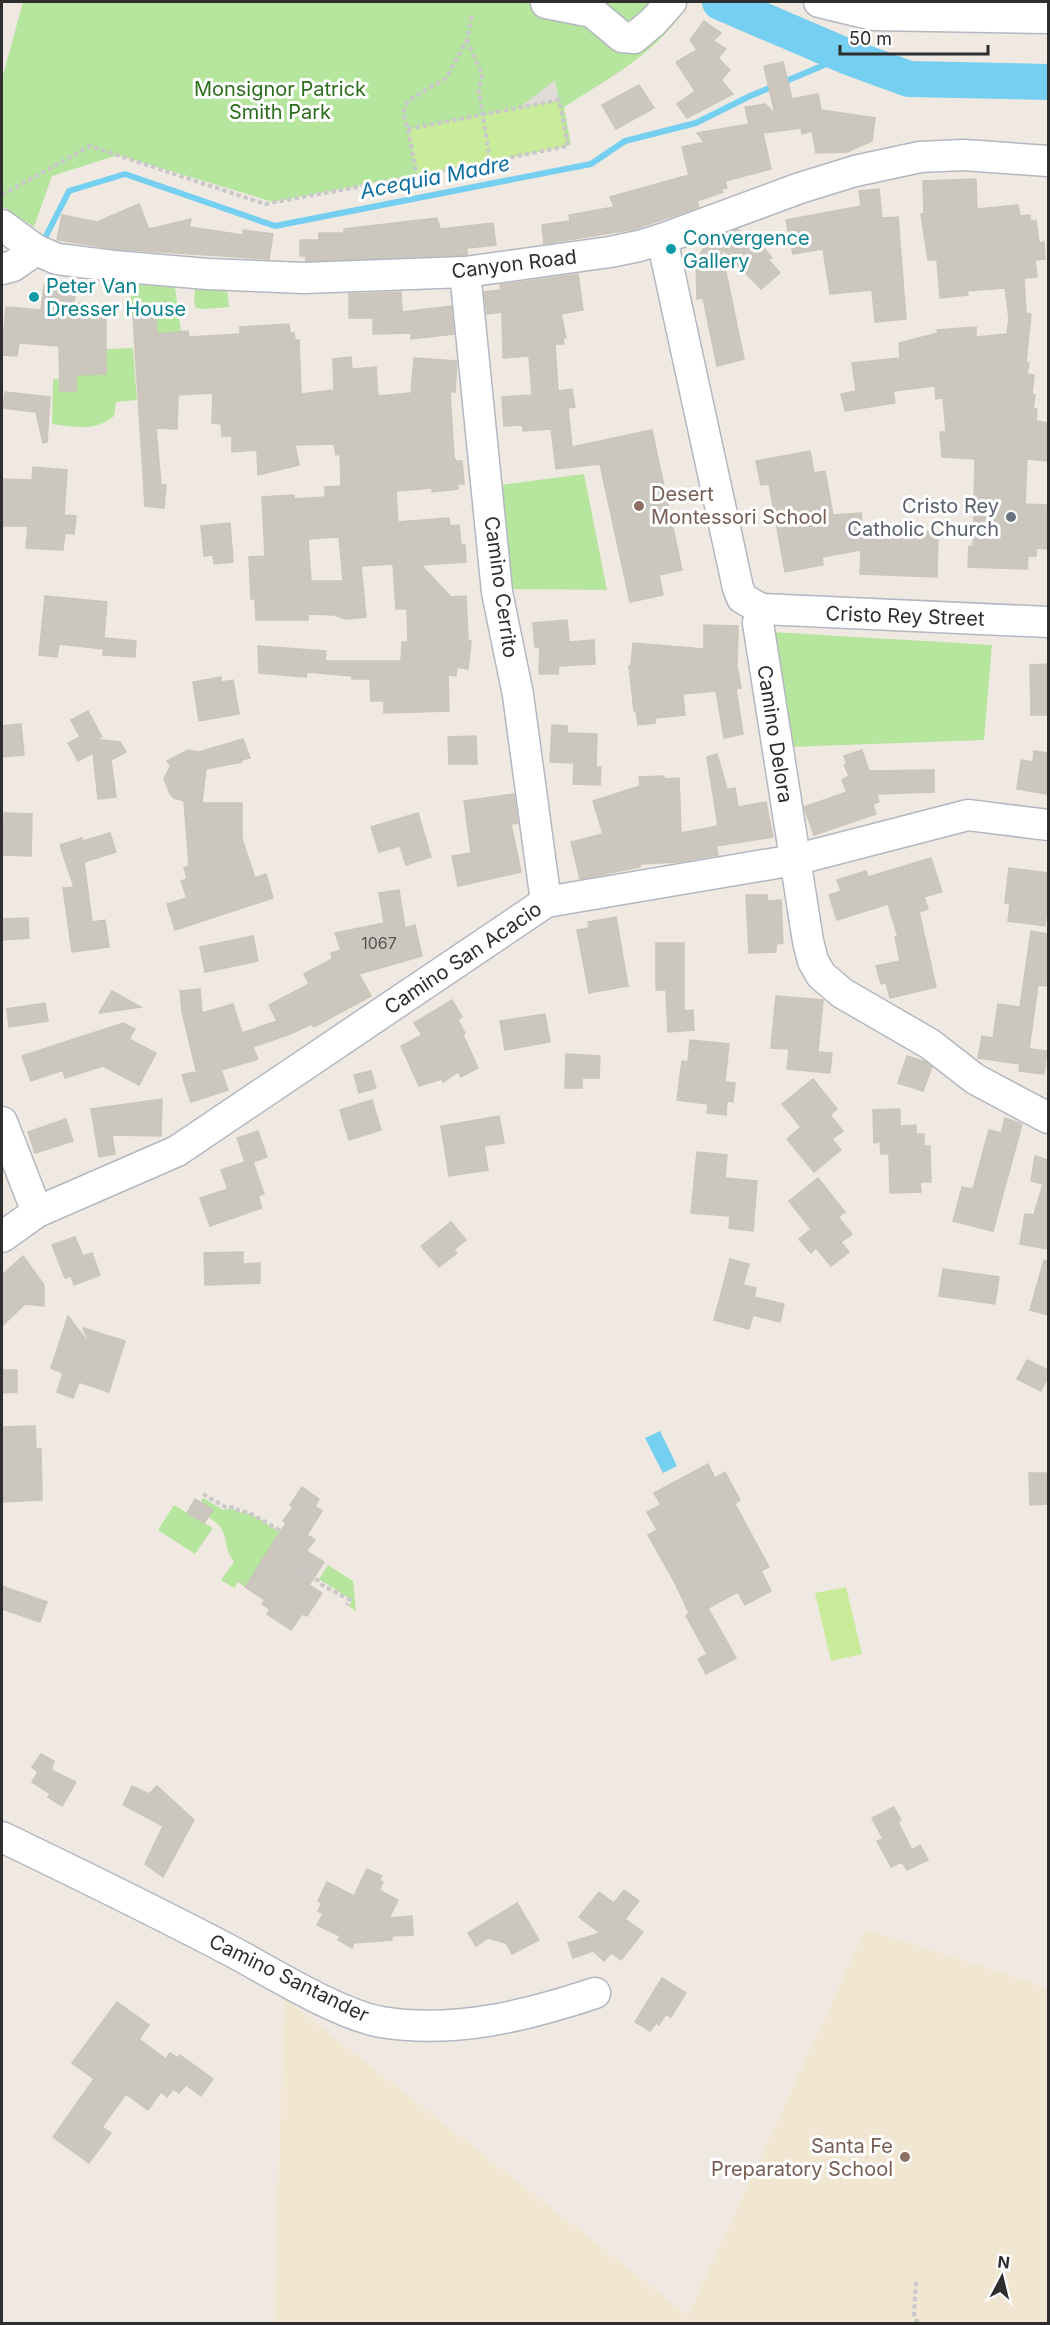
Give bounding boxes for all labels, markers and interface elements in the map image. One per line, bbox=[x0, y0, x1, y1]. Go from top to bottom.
scale bar bbox=[840, 18, 988, 56]
text: 50 m bbox=[849, 28, 892, 49]
park label: Monsignor Patrick Smith Park bbox=[194, 77, 366, 124]
water label: Acequia Madre bbox=[357, 150, 512, 204]
place label: Convergence Gallery bbox=[683, 226, 810, 273]
marker: Convergence Gallery bbox=[664, 242, 678, 256]
street label: Canyon Road bbox=[450, 244, 578, 284]
place label: Peter Van Dresser House bbox=[46, 274, 186, 321]
marker: Peter Van Dresser House bbox=[27, 290, 41, 304]
place label: Desert Montessori School bbox=[651, 482, 827, 529]
place label: Cristo Rey Catholic Church bbox=[847, 494, 999, 541]
marker: Desert Montessori School bbox=[632, 499, 646, 513]
marker: Cristo Rey Catholic Church bbox=[1004, 510, 1018, 524]
street label: Camino Cerrito bbox=[479, 515, 523, 659]
street label: Cristo Rey Street bbox=[825, 601, 985, 631]
street label: Camino Delora bbox=[752, 663, 798, 805]
street label: Camino San Acacio bbox=[380, 897, 546, 1019]
house number: 1067 bbox=[361, 933, 397, 953]
street label: Camino Santander bbox=[205, 1929, 373, 2027]
place label: Santa Fe Preparatory School bbox=[711, 2134, 893, 2181]
marker: Santa Fe Preparatory School bbox=[898, 2150, 912, 2164]
north arrow bbox=[972, 2247, 1032, 2307]
text: N bbox=[997, 2251, 1011, 2273]

